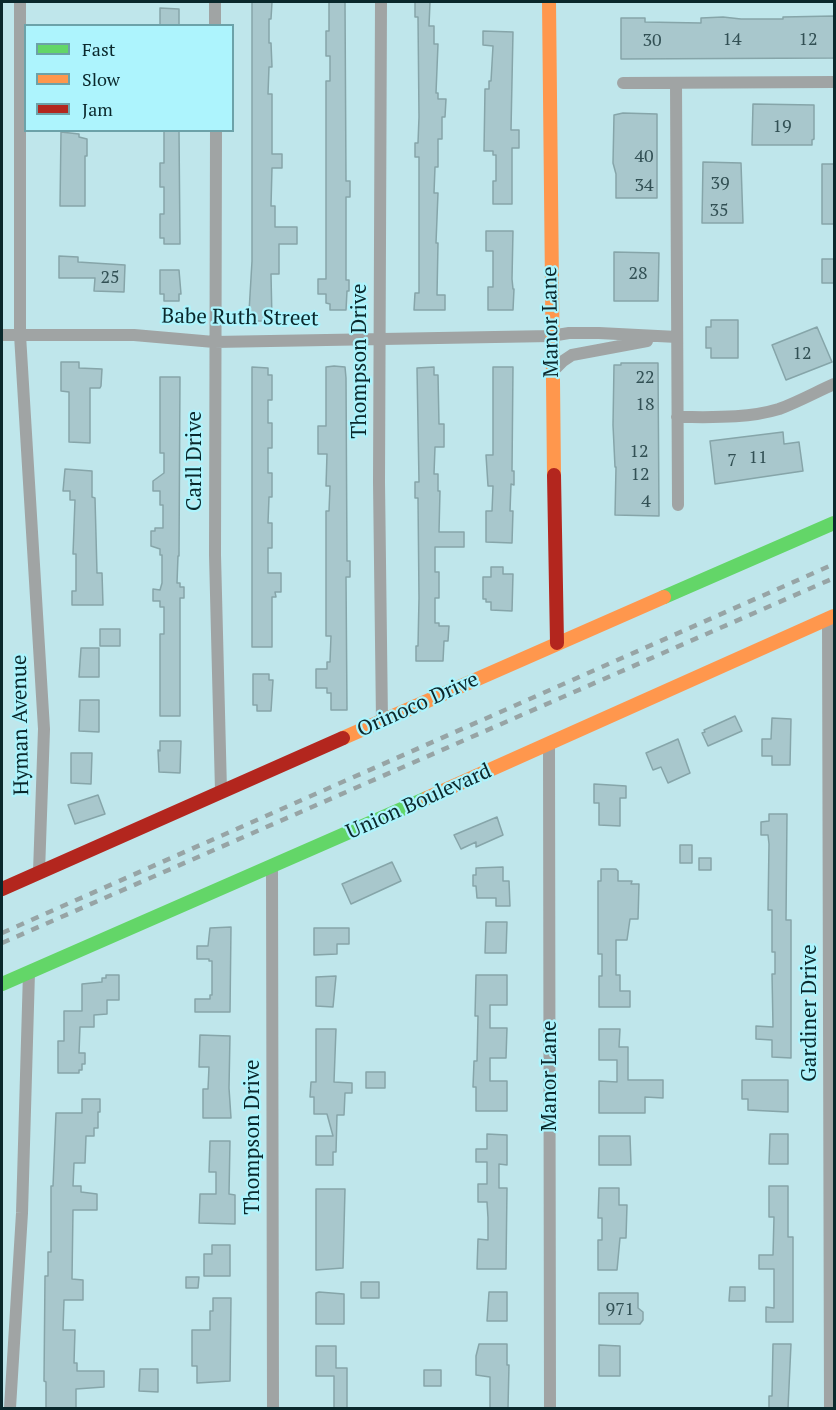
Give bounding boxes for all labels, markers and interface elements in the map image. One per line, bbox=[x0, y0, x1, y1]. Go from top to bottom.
legend bbox=[24, 24, 234, 132]
house number: 14 bbox=[722, 29, 742, 51]
house number: 12 bbox=[798, 29, 818, 51]
house number: 30 bbox=[642, 30, 662, 52]
text: Fast bbox=[82, 37, 115, 61]
text: Slow bbox=[82, 67, 120, 91]
text: Jam bbox=[82, 97, 113, 121]
house number: 19 bbox=[772, 116, 792, 138]
house number: 40 bbox=[634, 146, 654, 168]
house number: 39 bbox=[710, 173, 730, 195]
house number: 34 bbox=[634, 175, 654, 197]
house number: 35 bbox=[709, 200, 729, 222]
house number: 28 bbox=[628, 263, 648, 285]
street label: Manor Lane bbox=[537, 266, 565, 378]
house number: 25 bbox=[100, 267, 120, 289]
street label: Thompson Drive bbox=[347, 283, 373, 439]
street label: Babe Ruth Street bbox=[161, 304, 319, 332]
house number: 12 bbox=[792, 343, 812, 365]
house number: 22 bbox=[635, 367, 655, 389]
house number: 18 bbox=[635, 394, 655, 416]
street label: Carll Drive bbox=[182, 411, 208, 511]
house number: 12 bbox=[629, 441, 649, 463]
house number: 11 bbox=[748, 447, 768, 469]
house number: 7 bbox=[727, 450, 737, 472]
house number: 12 bbox=[630, 464, 650, 486]
house number: 4 bbox=[641, 491, 651, 513]
street label: Hyman Avenue bbox=[7, 654, 35, 796]
street label: Orinoco Drive bbox=[353, 667, 483, 743]
street label: Union Boulevard bbox=[343, 759, 495, 845]
street label: Gardiner Drive bbox=[797, 944, 823, 1082]
street label: Manor Lane bbox=[537, 1020, 563, 1132]
street label: Thompson Drive bbox=[240, 1059, 266, 1215]
house number: 971 bbox=[606, 1299, 634, 1321]

